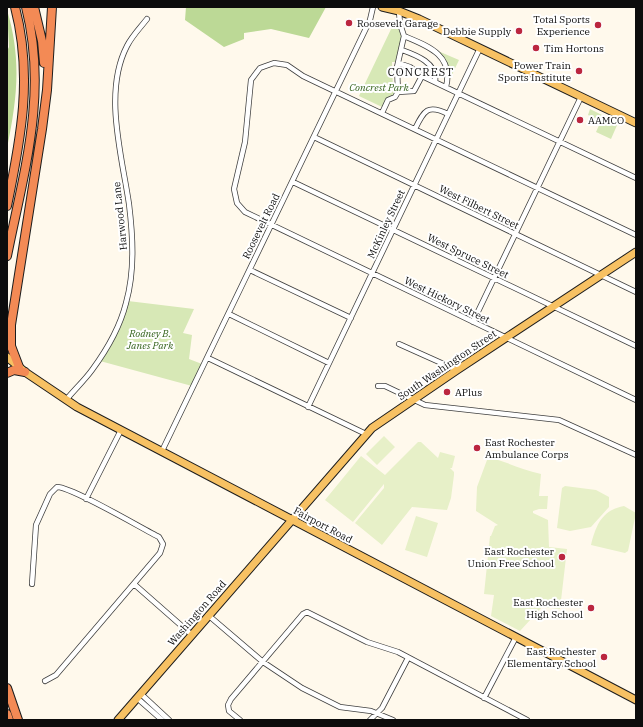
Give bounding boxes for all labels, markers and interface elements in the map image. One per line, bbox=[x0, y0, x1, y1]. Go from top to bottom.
place label: Total Sports Experience bbox=[533, 13, 590, 38]
place label: Roosevelt Garage bbox=[357, 17, 438, 30]
marker: Roosevelt Garage bbox=[344, 18, 354, 28]
marker: Total Sports Experience bbox=[593, 20, 603, 30]
place label: Debbie Supply bbox=[443, 25, 512, 38]
marker: Debbie Supply bbox=[514, 26, 524, 36]
place label: Tim Hortons bbox=[544, 42, 604, 55]
marker: Tim Hortons bbox=[531, 43, 541, 53]
place label: Power Train Sports Institute bbox=[498, 59, 572, 84]
district label: CONCREST bbox=[388, 65, 454, 79]
marker: Power Train Sports Institute bbox=[574, 66, 584, 76]
park label: Concrest Park bbox=[349, 81, 409, 94]
place label: AAMCO bbox=[588, 114, 624, 127]
marker: AAMCO bbox=[575, 115, 585, 125]
street label: Harwood Lane bbox=[110, 181, 130, 251]
street label: West Filbert Street bbox=[437, 182, 522, 232]
street label: McKinley Street bbox=[364, 187, 408, 261]
street label: Roosevelt Road bbox=[239, 191, 283, 261]
street label: West Spruce Street bbox=[425, 231, 511, 282]
street label: West Hickory Street bbox=[402, 274, 492, 326]
park label: Rodney B. Janes Park bbox=[126, 327, 174, 352]
street label: South Washington Street bbox=[395, 327, 499, 403]
place label: APlus bbox=[455, 386, 482, 399]
marker: APlus bbox=[442, 387, 452, 397]
place label: East Rochester Ambulance Corps bbox=[485, 436, 569, 461]
marker: East Rochester Ambulance Corps bbox=[472, 443, 482, 453]
street label: Fairport Road bbox=[291, 504, 355, 546]
place label: East Rochester Union Free School bbox=[468, 545, 555, 570]
marker: East Rochester Union Free School bbox=[557, 552, 567, 562]
street label: Washington Road bbox=[165, 578, 229, 648]
place label: East Rochester High School bbox=[513, 596, 584, 621]
marker: East Rochester High School bbox=[586, 603, 596, 613]
place label: East Rochester Elementary School bbox=[507, 645, 597, 670]
marker: East Rochester Elementary School bbox=[599, 652, 609, 662]

